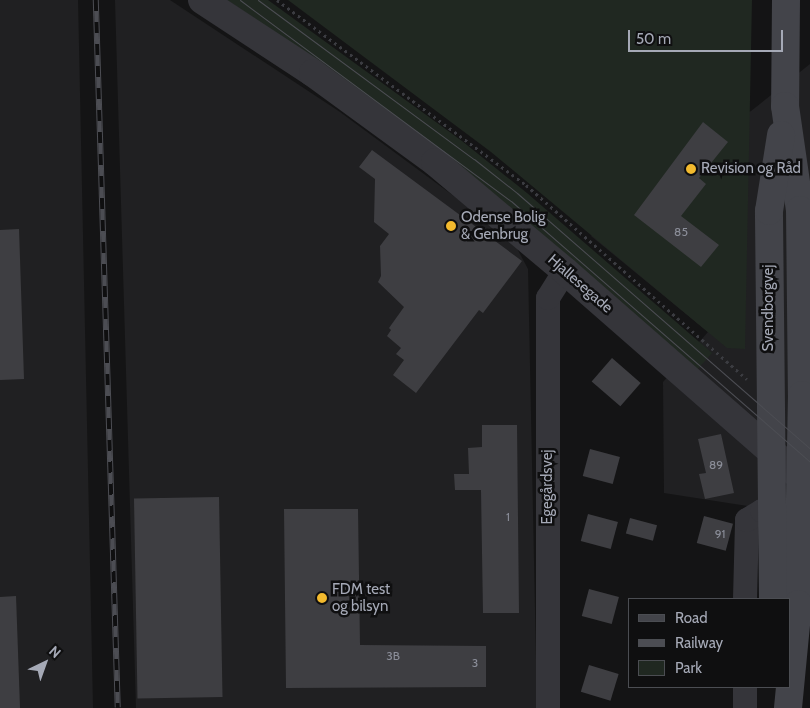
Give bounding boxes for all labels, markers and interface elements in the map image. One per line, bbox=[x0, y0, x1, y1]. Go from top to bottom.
scale bar bbox=[630, 20, 785, 52]
text: 50 m bbox=[636, 30, 671, 48]
place label: Revision og Råd bbox=[701, 160, 801, 178]
marker: Revision og Råd bbox=[685, 163, 697, 175]
place label: Odense Bolig & Genbrug bbox=[461, 208, 546, 243]
marker: Odense Bolig & Genbrug bbox=[445, 220, 457, 232]
house number: 85 bbox=[674, 225, 688, 239]
street label: Hjallesegade bbox=[544, 251, 616, 317]
street label: Svendborgvej bbox=[760, 265, 778, 351]
street label: Egegårdsvej bbox=[539, 449, 557, 525]
house number: 89 bbox=[709, 458, 723, 472]
house number: 1 bbox=[506, 510, 510, 524]
house number: 91 bbox=[715, 527, 725, 541]
place label: FDM test og bilsyn bbox=[332, 580, 390, 615]
marker: FDM test og bilsyn bbox=[316, 592, 328, 604]
legend bbox=[628, 598, 790, 688]
text: Road bbox=[675, 609, 708, 627]
text: Railway bbox=[675, 634, 723, 652]
north arrow bbox=[20, 638, 70, 688]
text: N bbox=[45, 642, 65, 662]
house number: 3B bbox=[386, 649, 400, 663]
house number: 3 bbox=[472, 656, 478, 670]
text: Park bbox=[675, 659, 702, 677]

